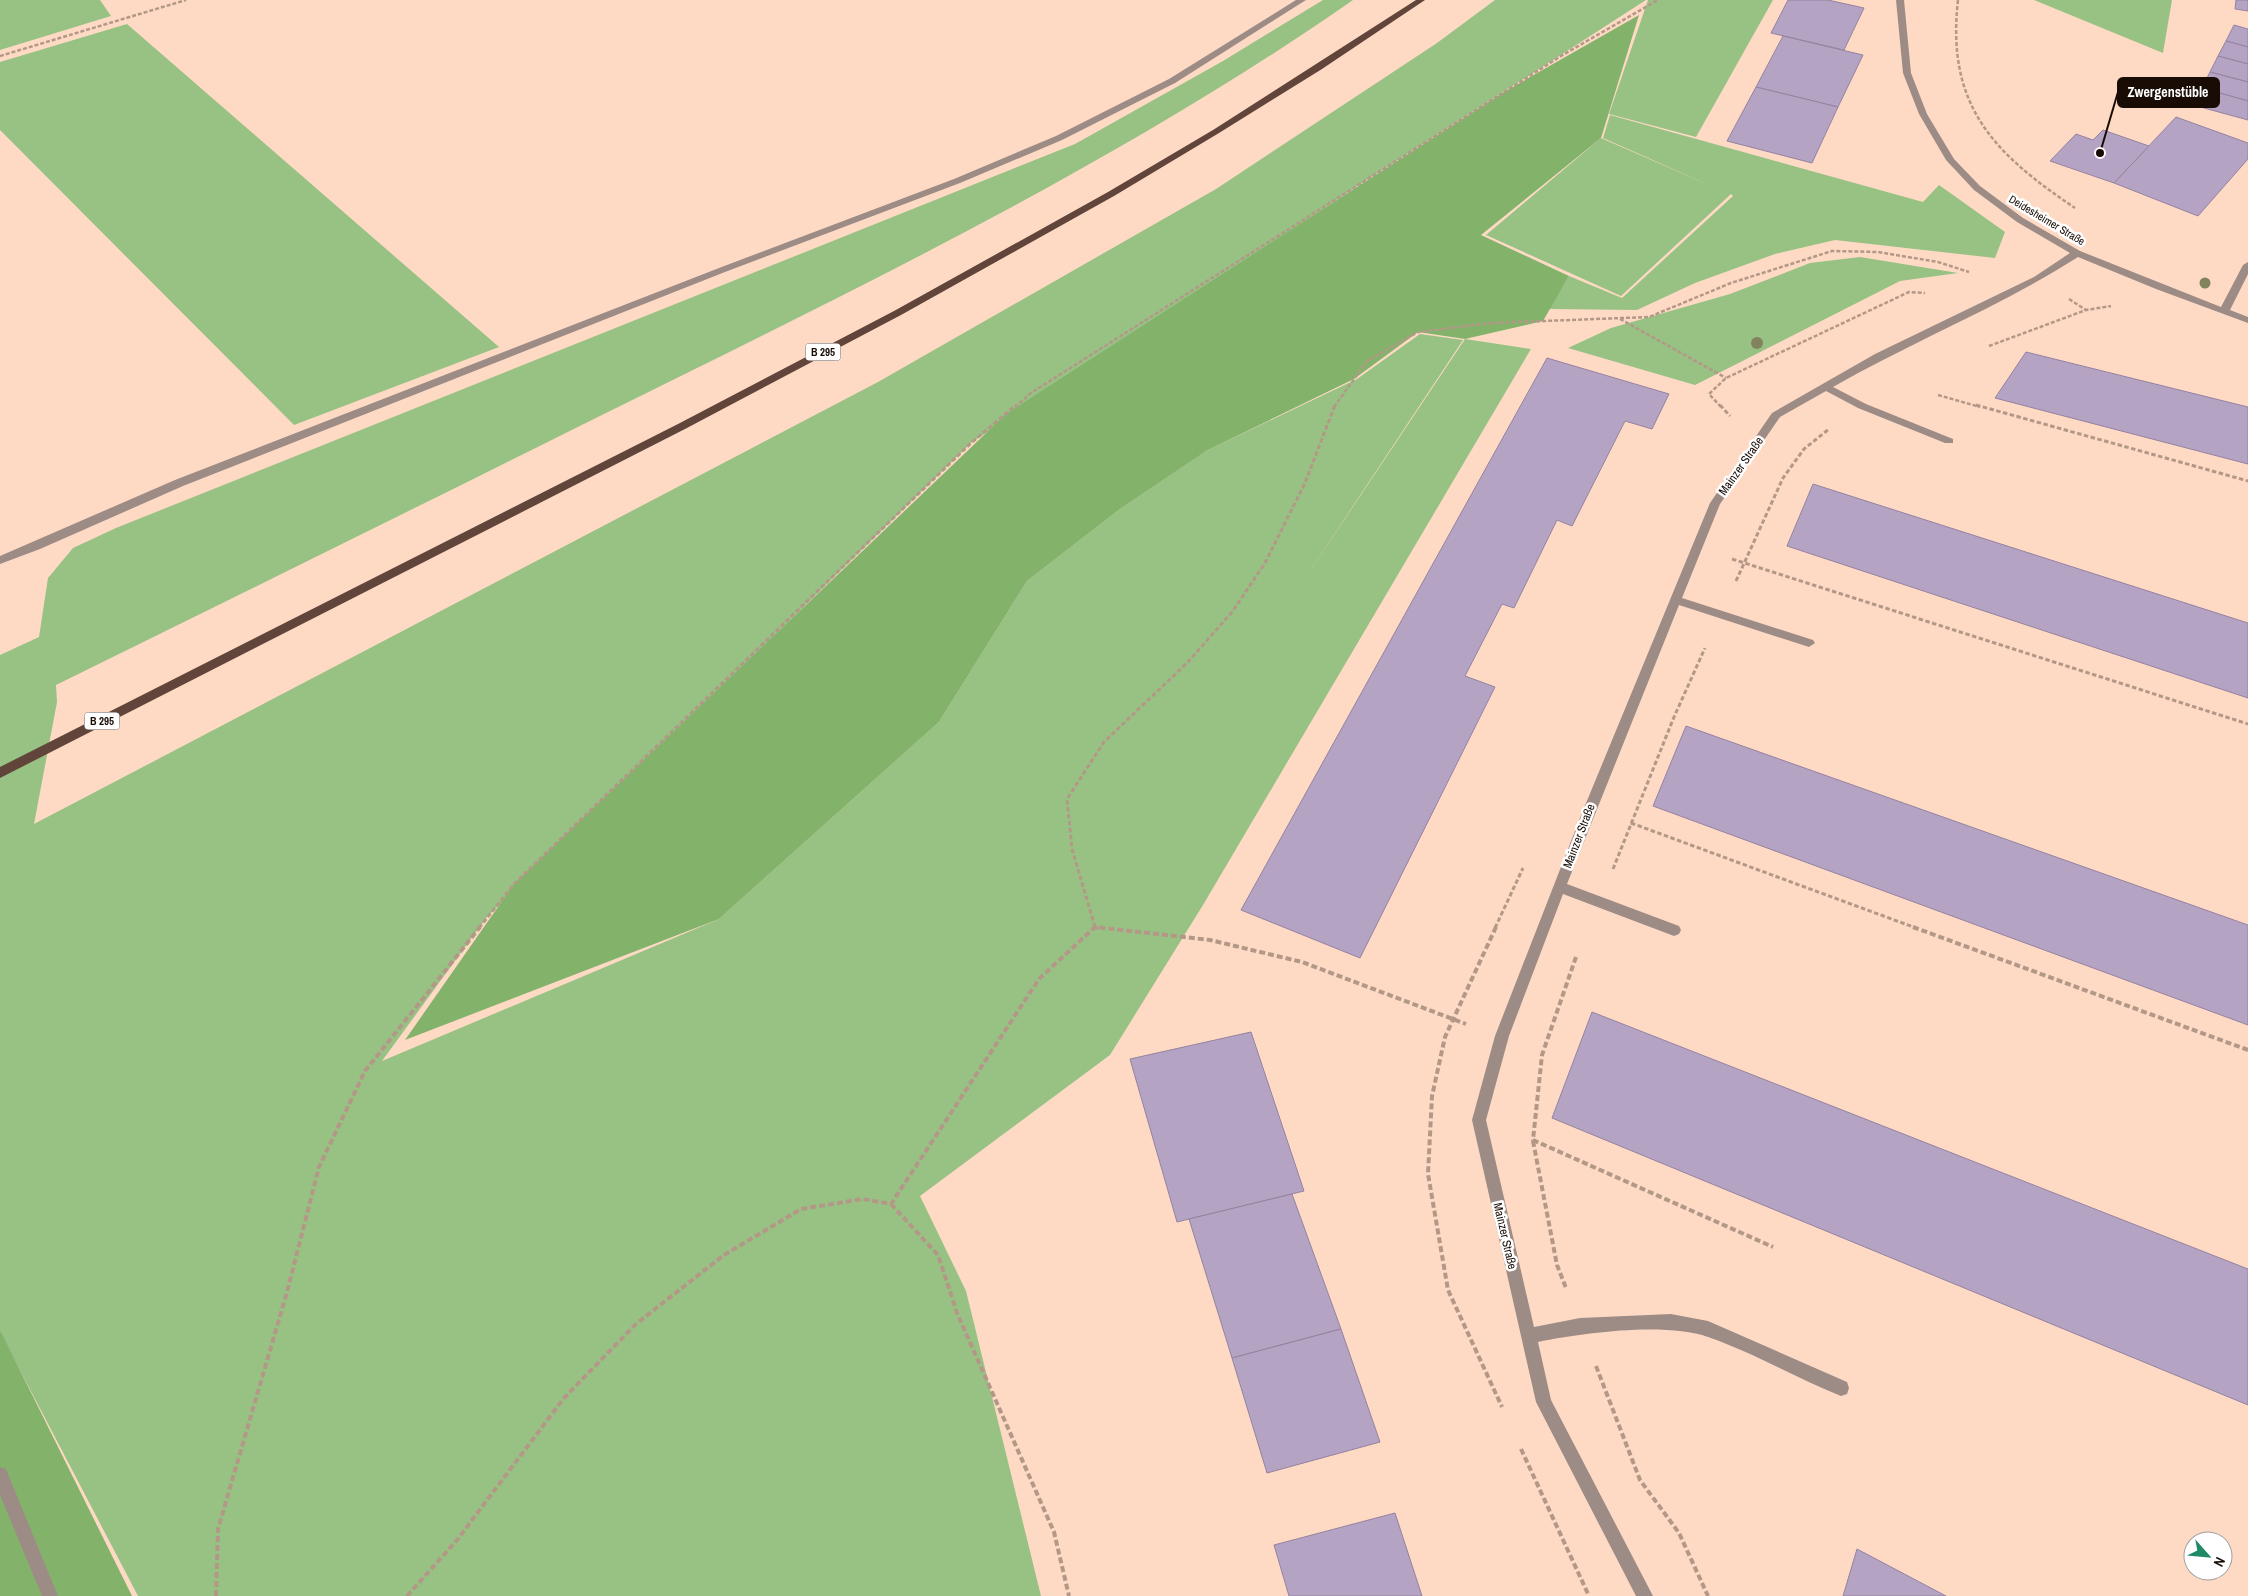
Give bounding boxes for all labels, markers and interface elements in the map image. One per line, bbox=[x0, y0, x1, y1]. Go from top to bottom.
callout: Zwergenstüble bbox=[2118, 78, 2219, 107]
text: Zwergenstüble bbox=[2127, 83, 2209, 101]
street label: Deidesheimer Straße bbox=[2006, 192, 2088, 248]
road number: B 295 bbox=[806, 344, 840, 361]
street label: Mainzer Straße bbox=[1715, 434, 1767, 498]
road number: B 295 bbox=[84, 712, 120, 729]
street label: Mainzer Straße bbox=[1559, 801, 1599, 871]
street label: Mainzer Straße bbox=[1490, 1201, 1520, 1271]
north arrow bbox=[2183, 1531, 2233, 1581]
text: N bbox=[2210, 1554, 2229, 1570]

